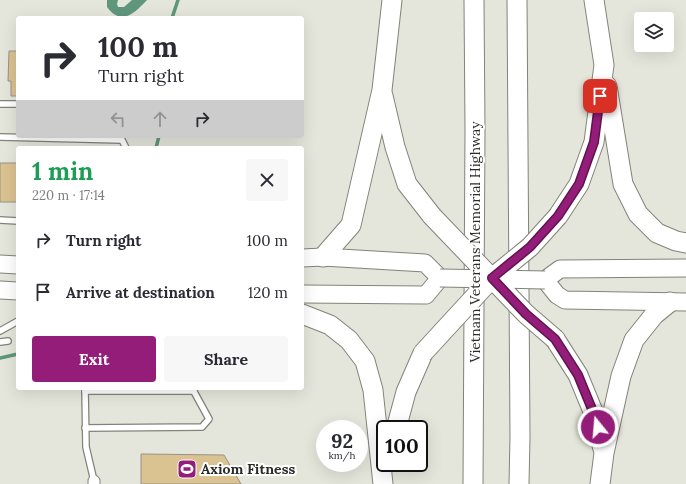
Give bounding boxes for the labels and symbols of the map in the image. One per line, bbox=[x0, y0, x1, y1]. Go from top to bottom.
pin bbox=[583, 79, 617, 113]
street label: Vietnam Veterans Memorial Highway bbox=[466, 121, 484, 364]
position arrow bbox=[577, 406, 619, 448]
speed limit sign: 100 bbox=[376, 420, 428, 472]
sports icon: Axiom Fitness bbox=[176, 458, 198, 480]
place label: Axiom Fitness bbox=[201, 460, 295, 478]

